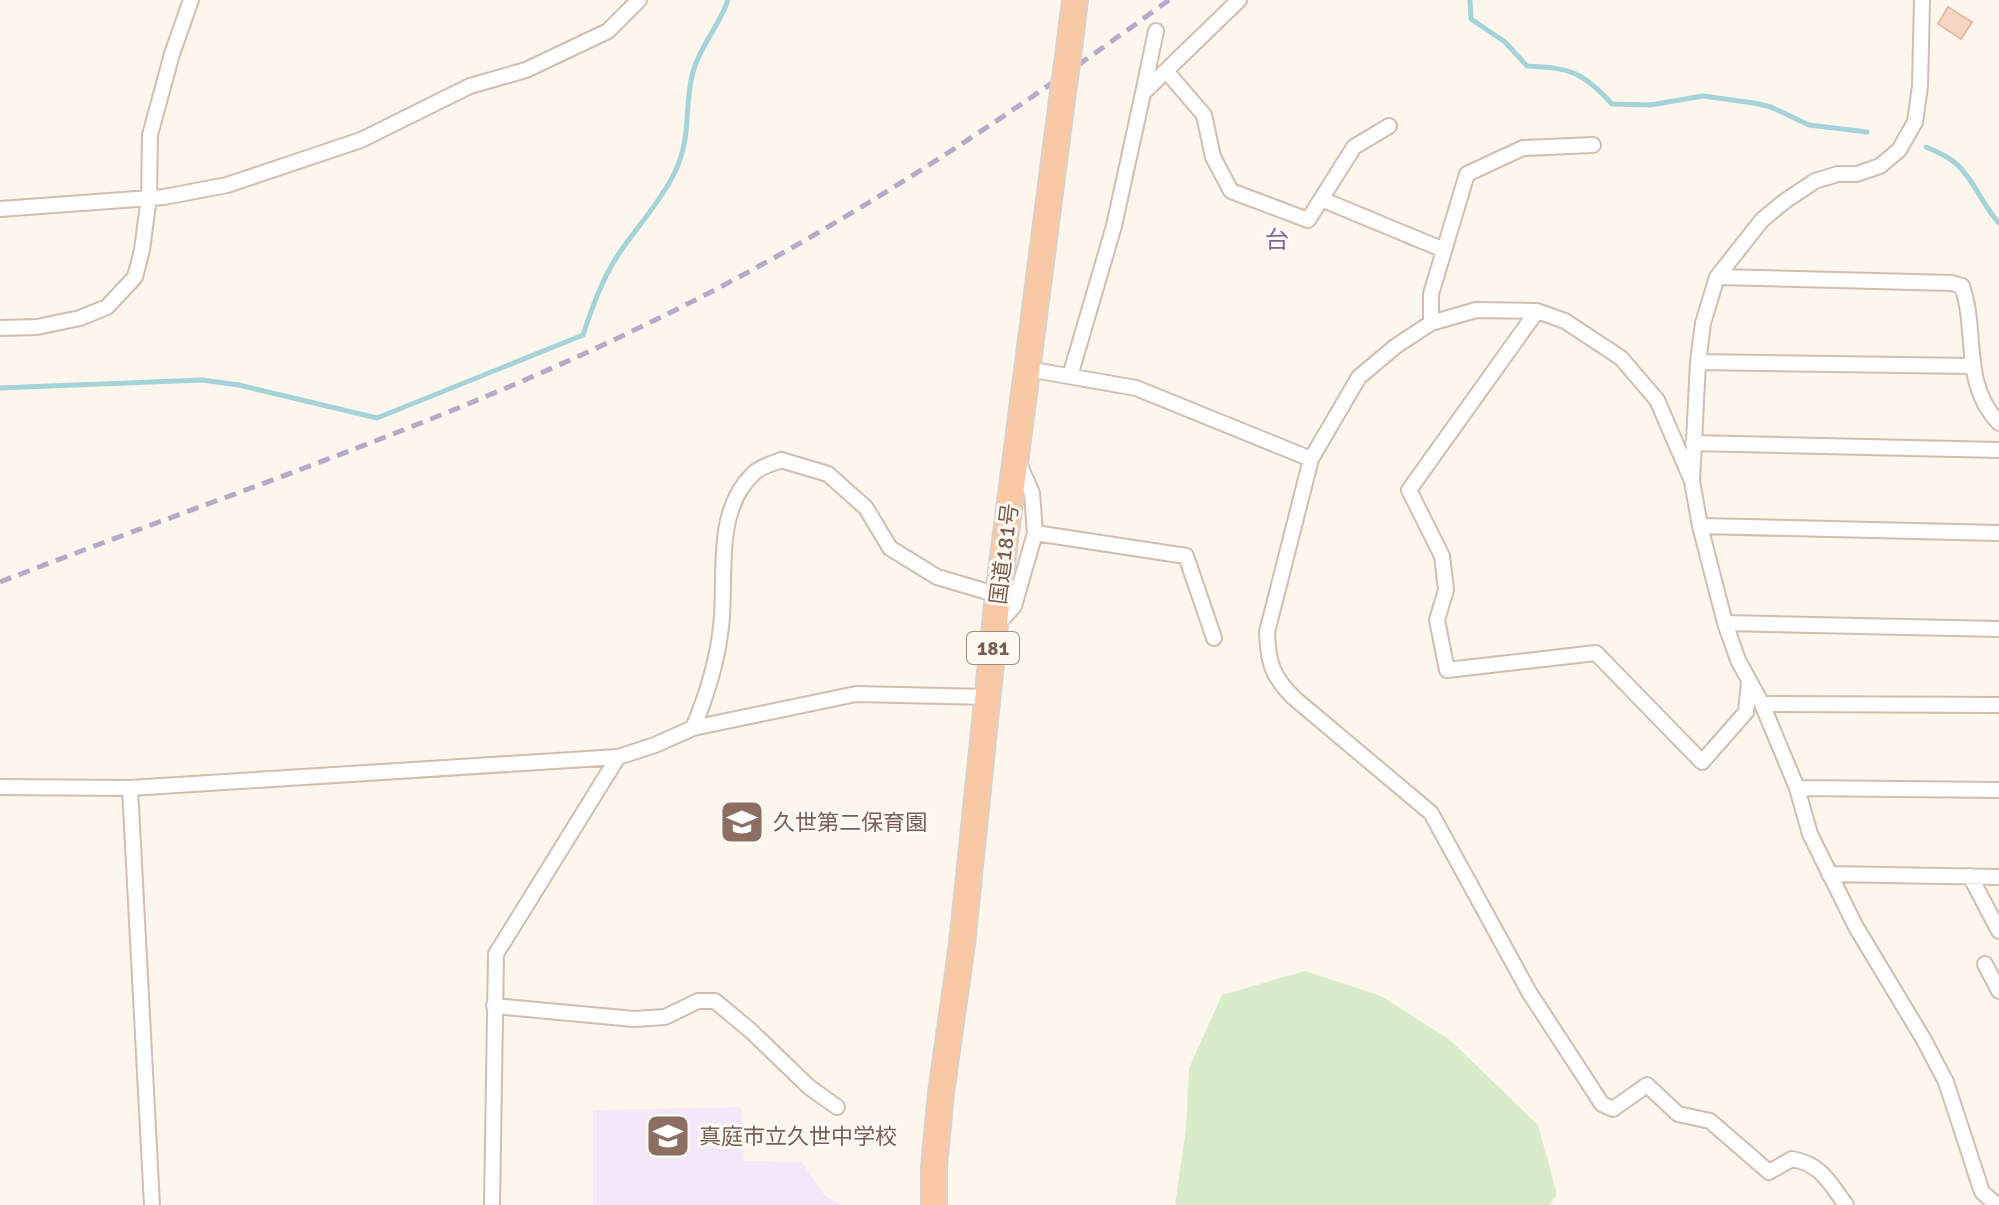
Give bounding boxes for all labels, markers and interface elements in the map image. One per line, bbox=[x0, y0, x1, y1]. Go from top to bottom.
district label: 台 bbox=[1265, 225, 1289, 255]
street label: 国道181号 bbox=[984, 502, 1024, 606]
road number: 181 bbox=[967, 632, 1019, 664]
school or university icon: 久世第二保育園 bbox=[718, 798, 766, 846]
place label: 久世第二保育園 bbox=[773, 809, 927, 836]
school or university icon: 真庭市立久世中学校 bbox=[644, 1112, 692, 1160]
place label: 真庭市立久世中学校 bbox=[699, 1123, 897, 1150]

